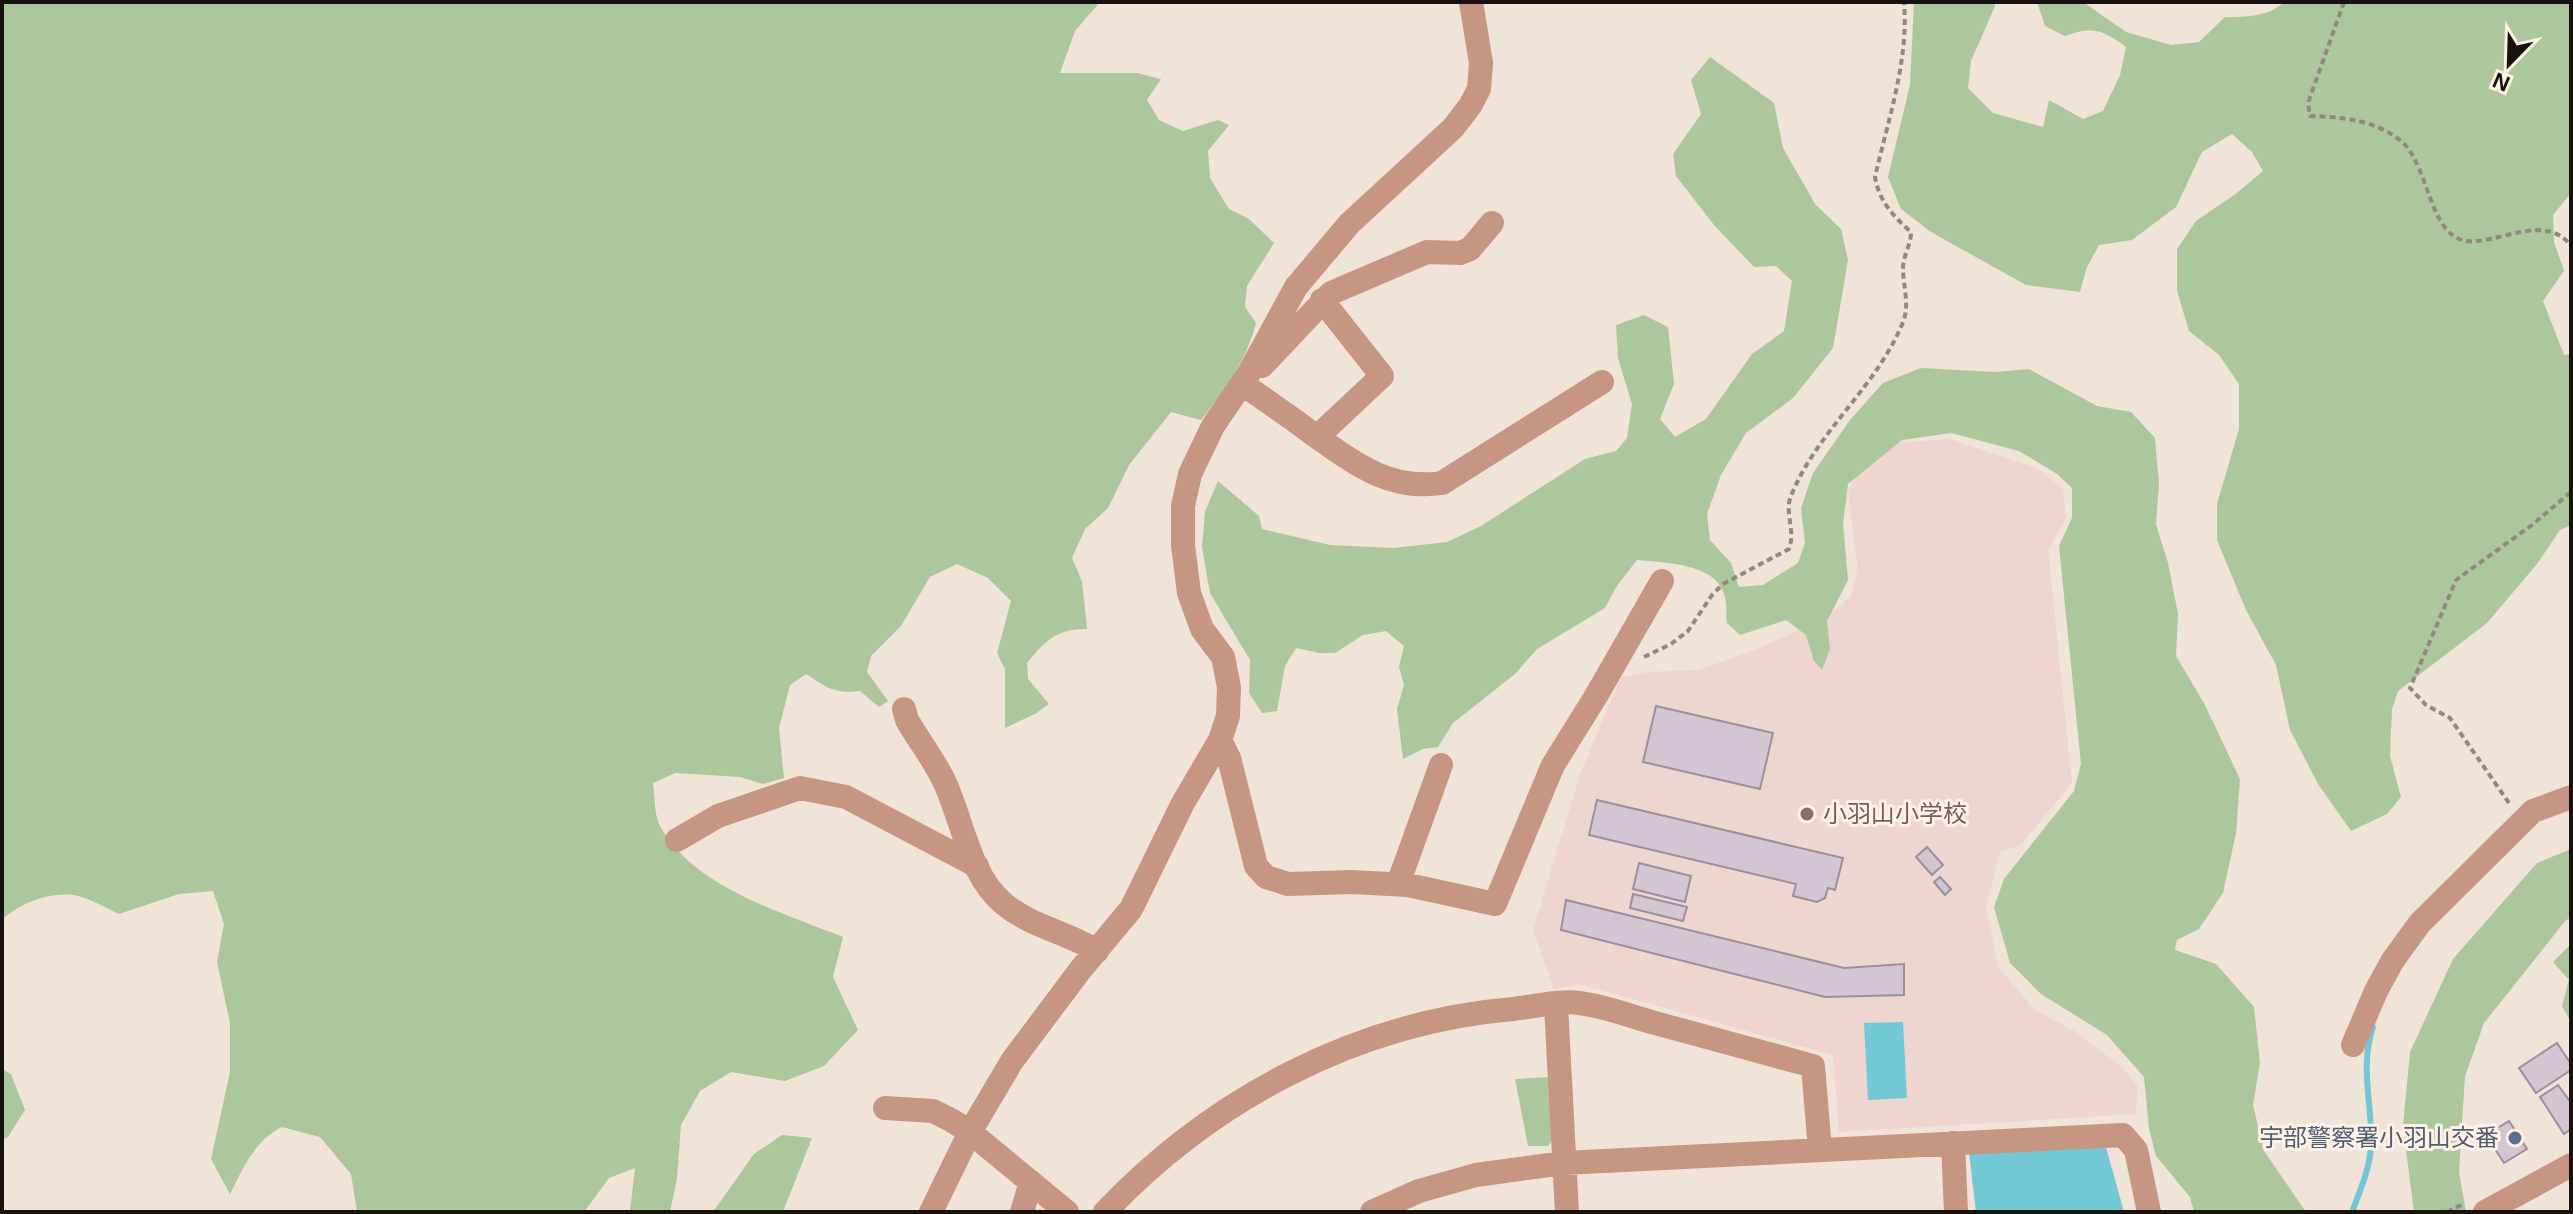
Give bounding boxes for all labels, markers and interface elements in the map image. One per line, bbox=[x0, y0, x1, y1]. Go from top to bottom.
north arrow bbox=[2469, 24, 2549, 104]
text: N bbox=[2489, 67, 2514, 97]
place label: 小羽山小学校 bbox=[1823, 800, 1967, 827]
marker: 小羽山小学校 bbox=[1798, 805, 1816, 823]
place label: 宇部警察署小羽山交番 bbox=[2259, 1124, 2499, 1151]
marker: 宇部警察署小羽山交番 bbox=[2506, 1129, 2524, 1147]

